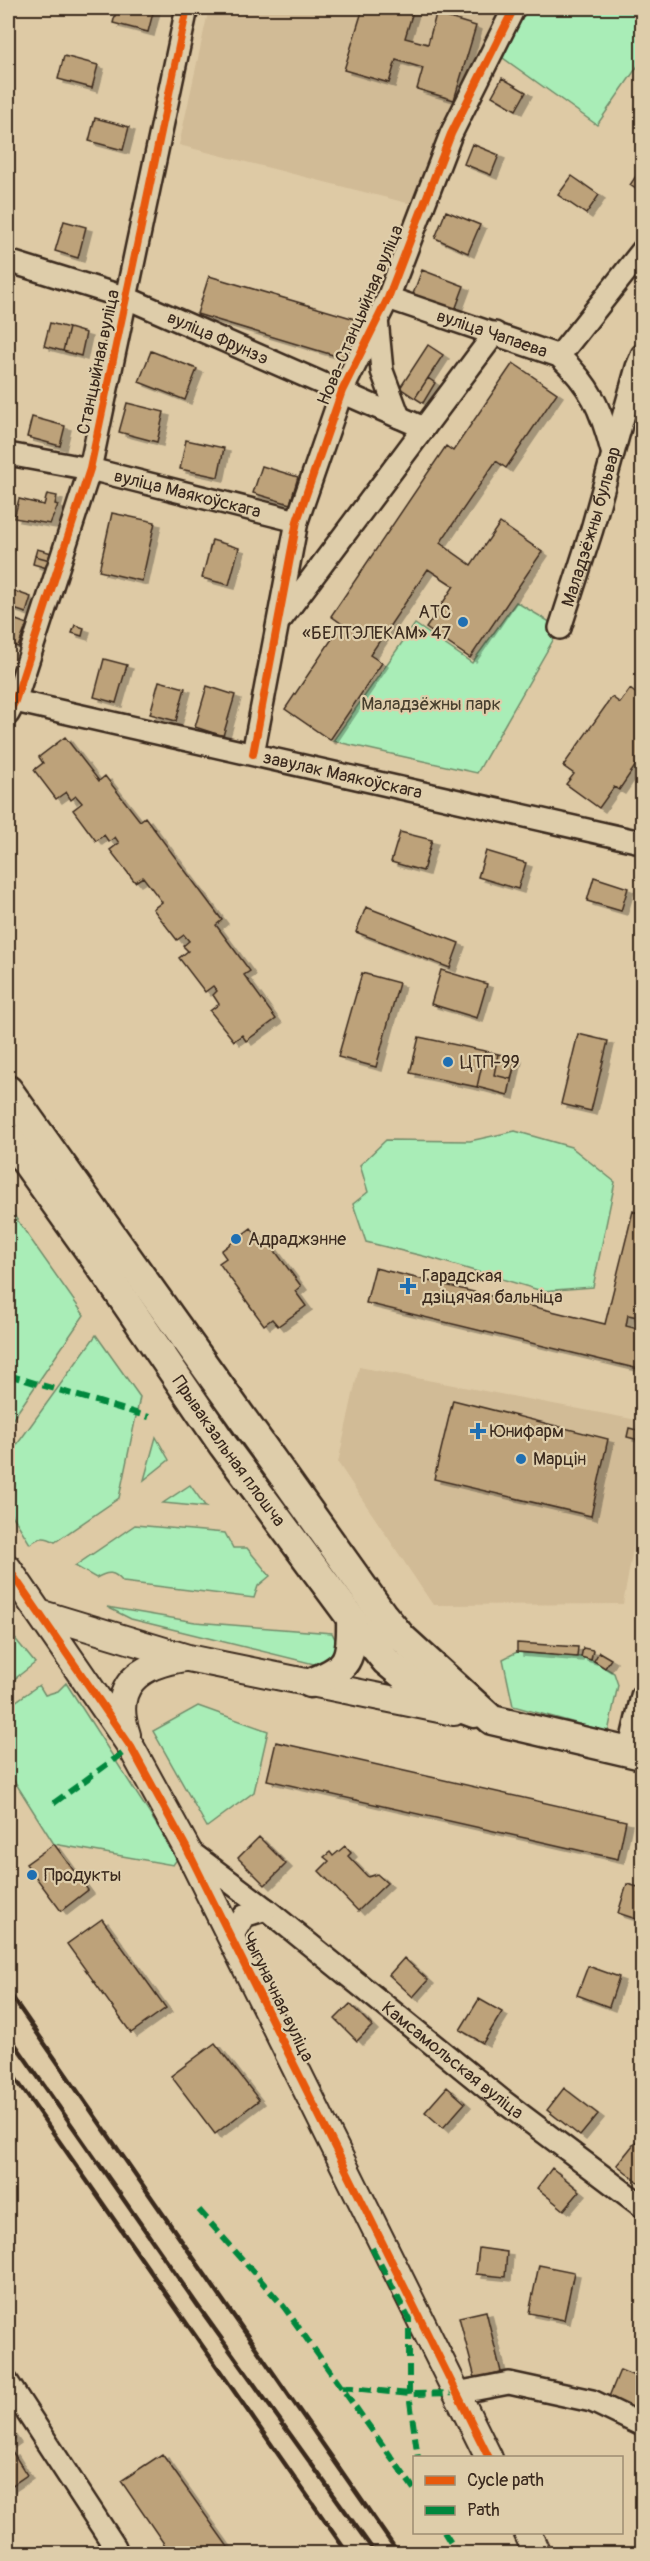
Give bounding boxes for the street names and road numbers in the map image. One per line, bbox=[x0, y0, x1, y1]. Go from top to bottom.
street label: Нова-Станцыйная вуліца bbox=[312, 222, 409, 409]
street label: Станцыйная вуліца bbox=[72, 288, 125, 437]
street label: вуліца Чапаева bbox=[434, 304, 550, 363]
street label: вуліца Фрунзэ bbox=[164, 306, 272, 371]
street label: Маладзёжны бульвар bbox=[557, 444, 626, 610]
street label: вуліца Маякоўскага bbox=[112, 464, 263, 524]
street label: завулак Маякоўскага bbox=[261, 746, 424, 804]
street label: Прывакзальная плошча bbox=[167, 1371, 290, 1531]
street label: Чыгуначная вуліца bbox=[236, 1929, 319, 2066]
street label: Камсамольская вуліца bbox=[377, 1996, 528, 2125]

